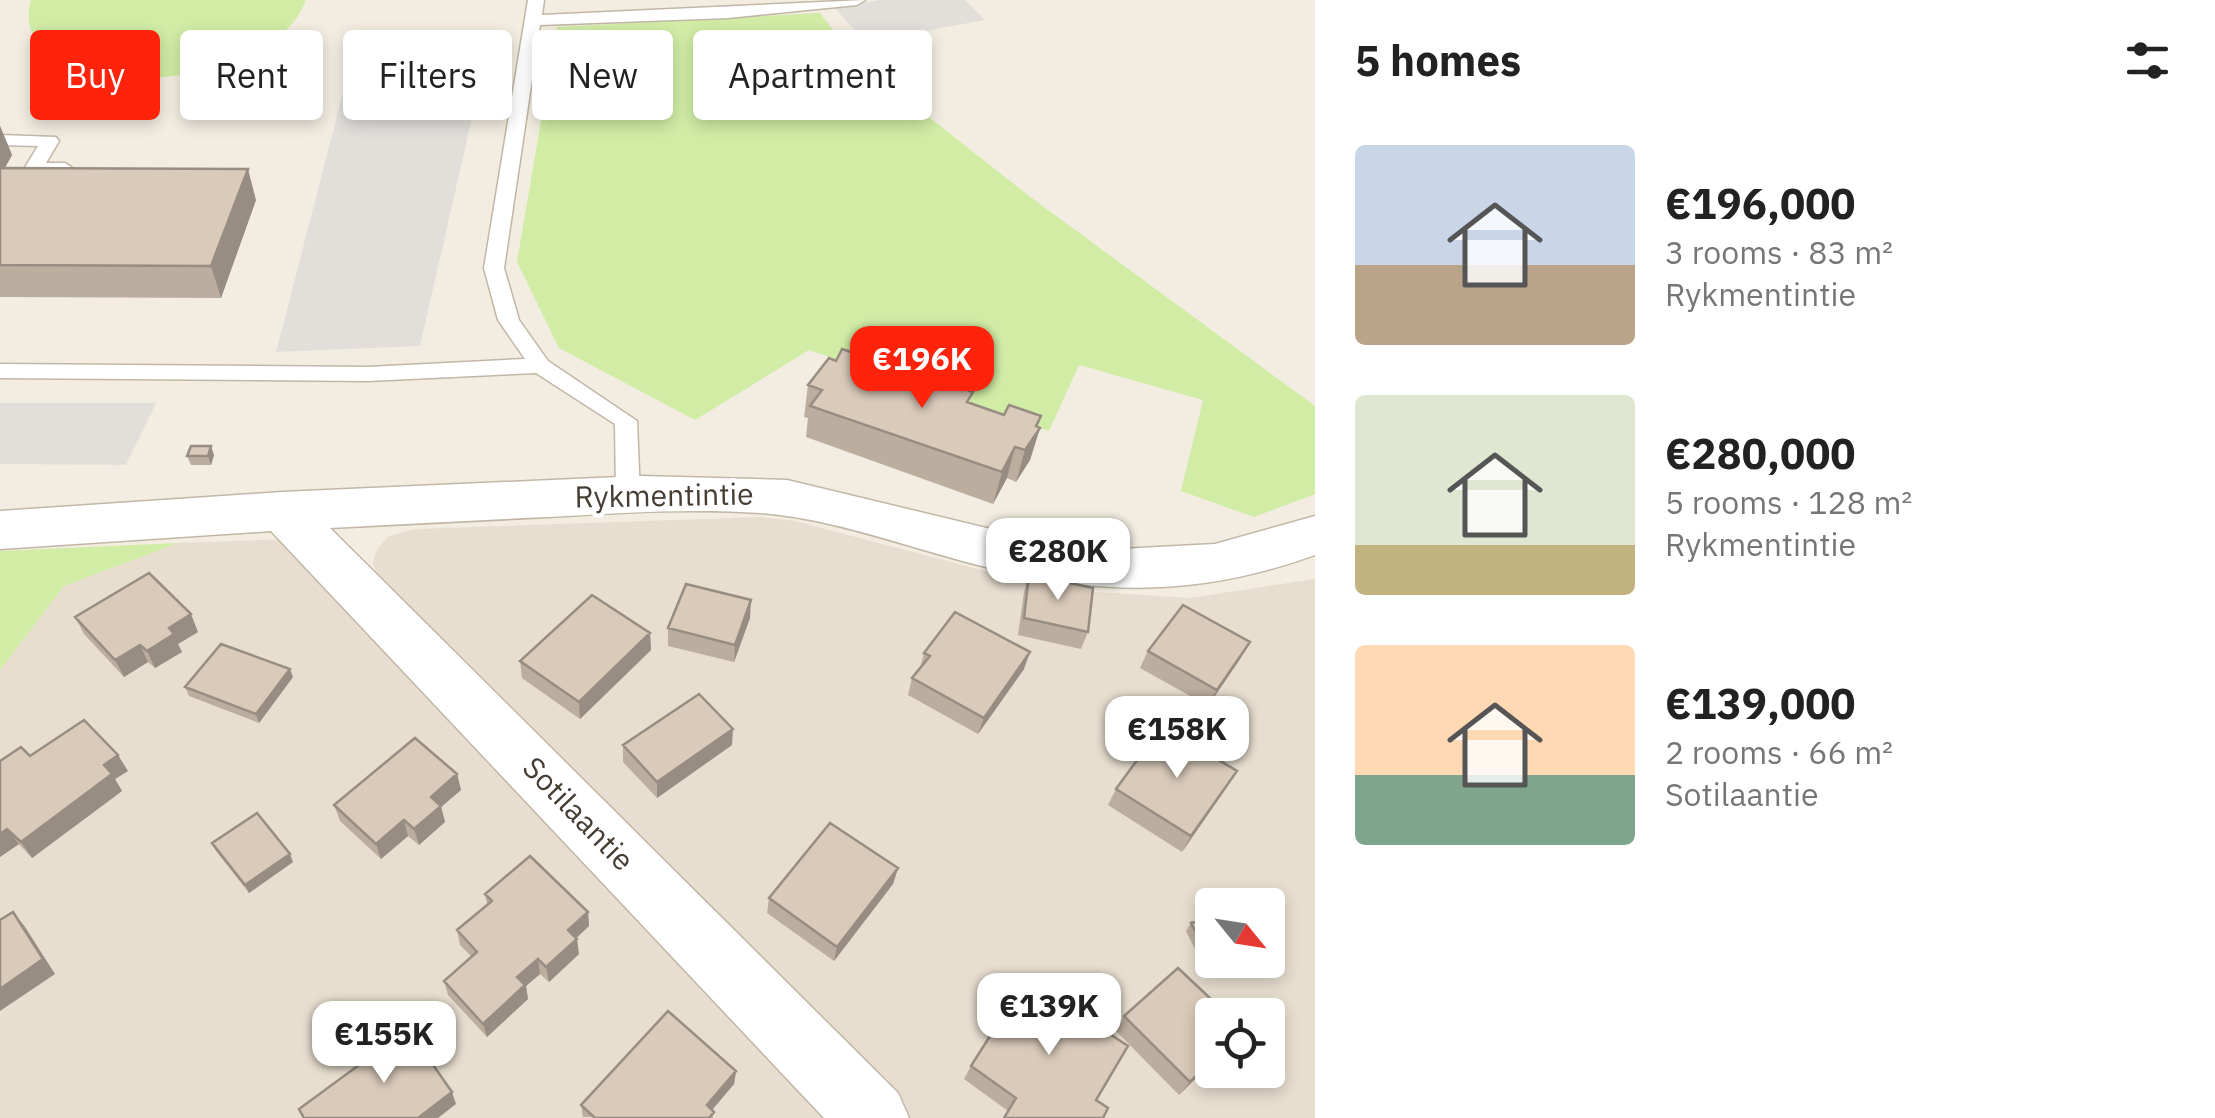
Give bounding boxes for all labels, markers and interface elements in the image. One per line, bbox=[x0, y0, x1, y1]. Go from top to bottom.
chip: Buy bbox=[30, 30, 160, 120]
chip: Rent bbox=[180, 30, 323, 120]
chip: Filters bbox=[343, 30, 512, 120]
chip: New bbox=[532, 30, 673, 120]
chip: Apartment bbox=[693, 30, 932, 120]
text: 5 homes bbox=[1355, 33, 1521, 88]
icon: filters bbox=[2120, 33, 2175, 88]
text: €196,000 bbox=[1665, 176, 1856, 231]
icon: home bbox=[1435, 185, 1555, 305]
text: 3 rooms · 83 m² bbox=[1665, 231, 1893, 273]
text: Rykmentintie bbox=[1665, 273, 1856, 315]
pin: €196K bbox=[852, 326, 992, 411]
text: €196K bbox=[872, 337, 972, 379]
text: €280,000 bbox=[1665, 426, 1856, 481]
icon: home bbox=[1435, 435, 1555, 555]
street label: Rykmentintie bbox=[574, 473, 754, 516]
text: 5 rooms · 128 m² bbox=[1665, 481, 1912, 523]
pin: €280K bbox=[988, 518, 1128, 603]
text: Rykmentintie bbox=[1665, 523, 1856, 565]
text: €280K bbox=[1008, 529, 1108, 571]
text: €139,000 bbox=[1665, 676, 1856, 731]
icon: home bbox=[1435, 685, 1555, 805]
pin: €158K bbox=[1107, 696, 1247, 781]
text: €158K bbox=[1127, 707, 1227, 749]
text: 2 rooms · 66 m² bbox=[1665, 731, 1893, 773]
street label: Sotilaantie bbox=[515, 748, 643, 878]
text: Sotilaantie bbox=[1665, 773, 1819, 815]
north arrow bbox=[1195, 888, 1285, 978]
map controls bbox=[1195, 888, 1285, 1088]
pin: €139K bbox=[979, 973, 1119, 1058]
text: €139K bbox=[999, 984, 1099, 1026]
button: locate bbox=[1195, 998, 1285, 1088]
pin: €155K bbox=[314, 1001, 454, 1086]
text: €155K bbox=[334, 1012, 434, 1054]

